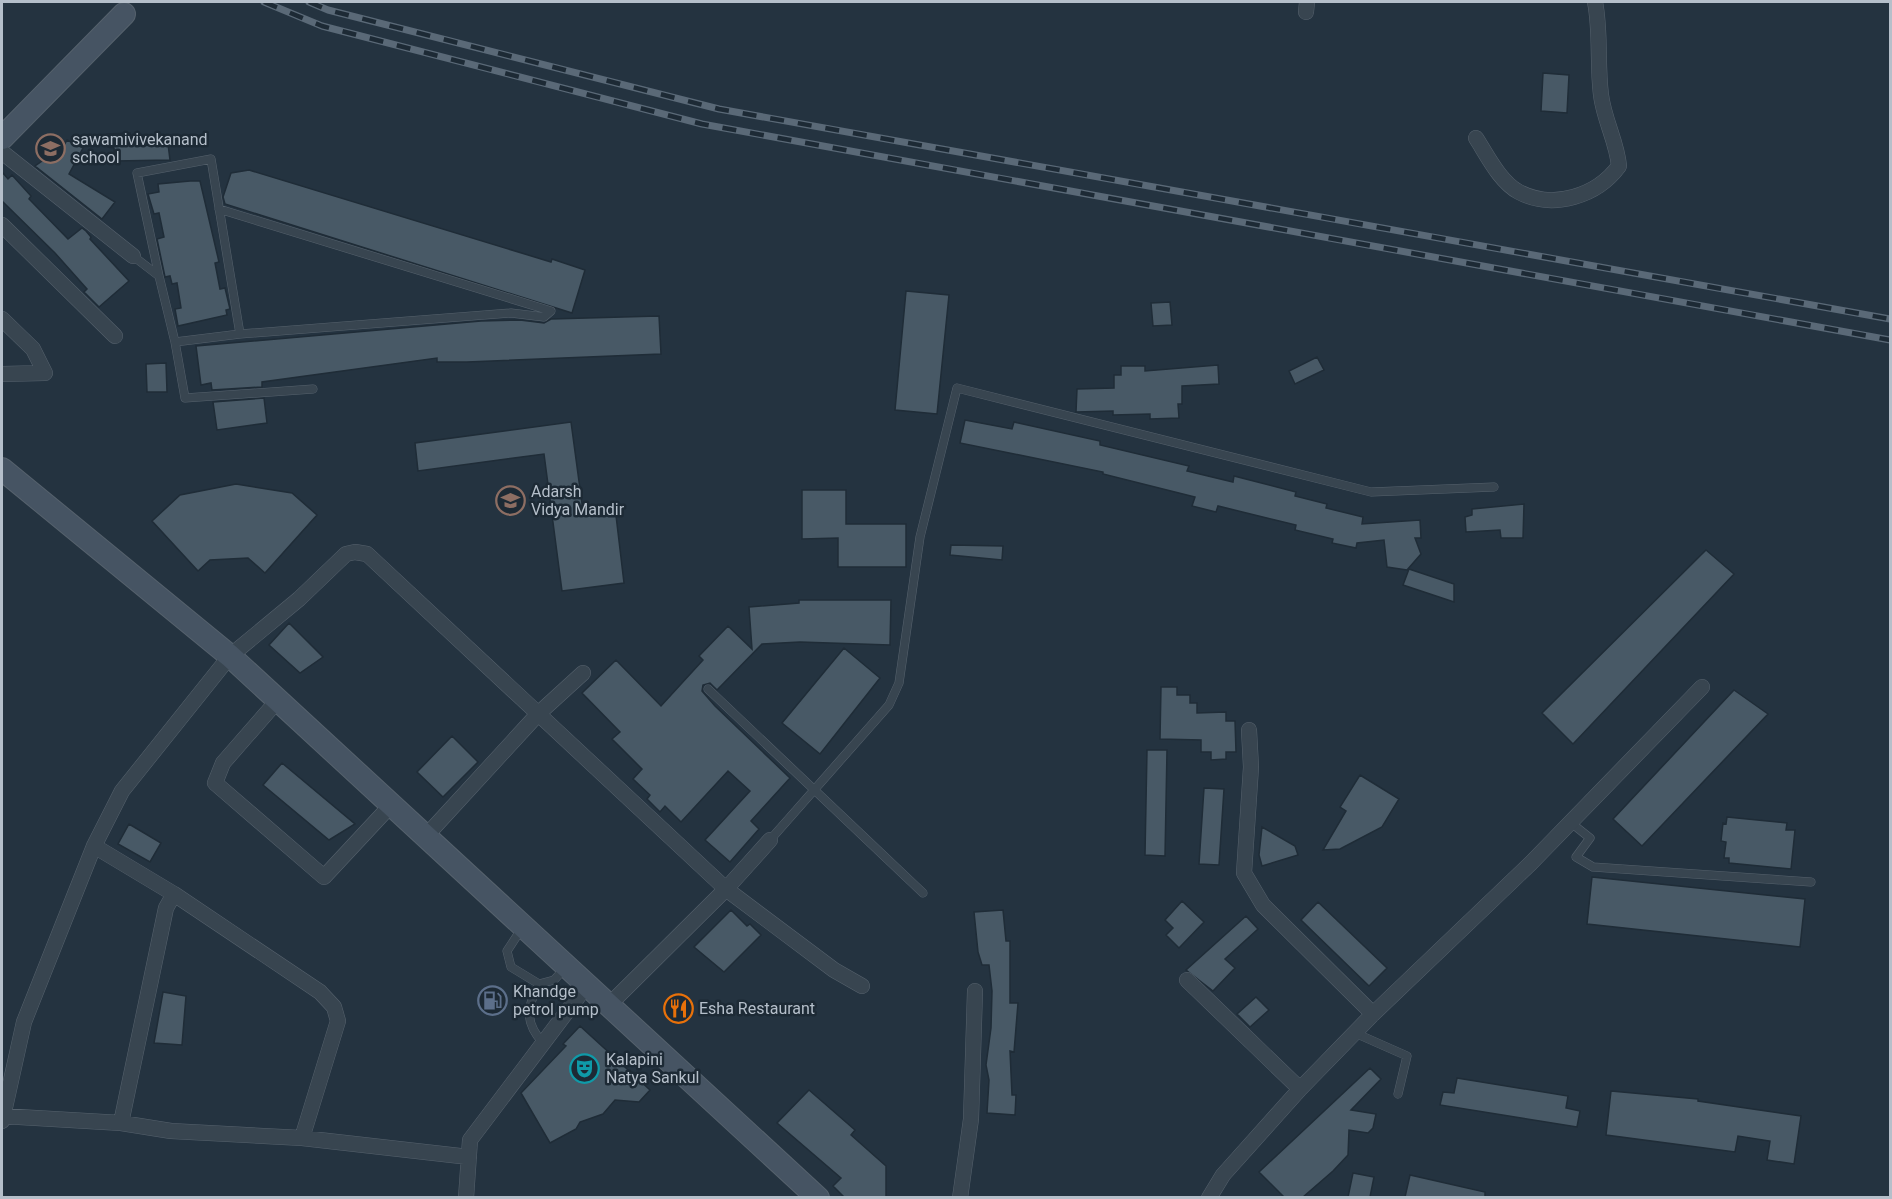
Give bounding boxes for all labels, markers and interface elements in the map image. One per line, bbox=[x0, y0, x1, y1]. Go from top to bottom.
place label: sawamivivekanand school bbox=[72, 130, 208, 167]
school or university icon: sawamivivekanand school bbox=[35, 132, 67, 164]
place label: Adarsh Vidya Mandir bbox=[531, 482, 625, 519]
school or university icon: Adarsh Vidya Mandir bbox=[494, 484, 526, 516]
place label: Khandge petrol pump bbox=[513, 982, 599, 1019]
fuel station icon: Khandge petrol pump bbox=[476, 984, 508, 1016]
restaurant icon: Esha Restaurant bbox=[662, 992, 694, 1024]
place label: Esha Restaurant bbox=[699, 999, 815, 1018]
place label: Kalapini Natya Sankul bbox=[606, 1050, 699, 1087]
theatre icon: Kalapini Natya Sankul bbox=[569, 1052, 601, 1084]

